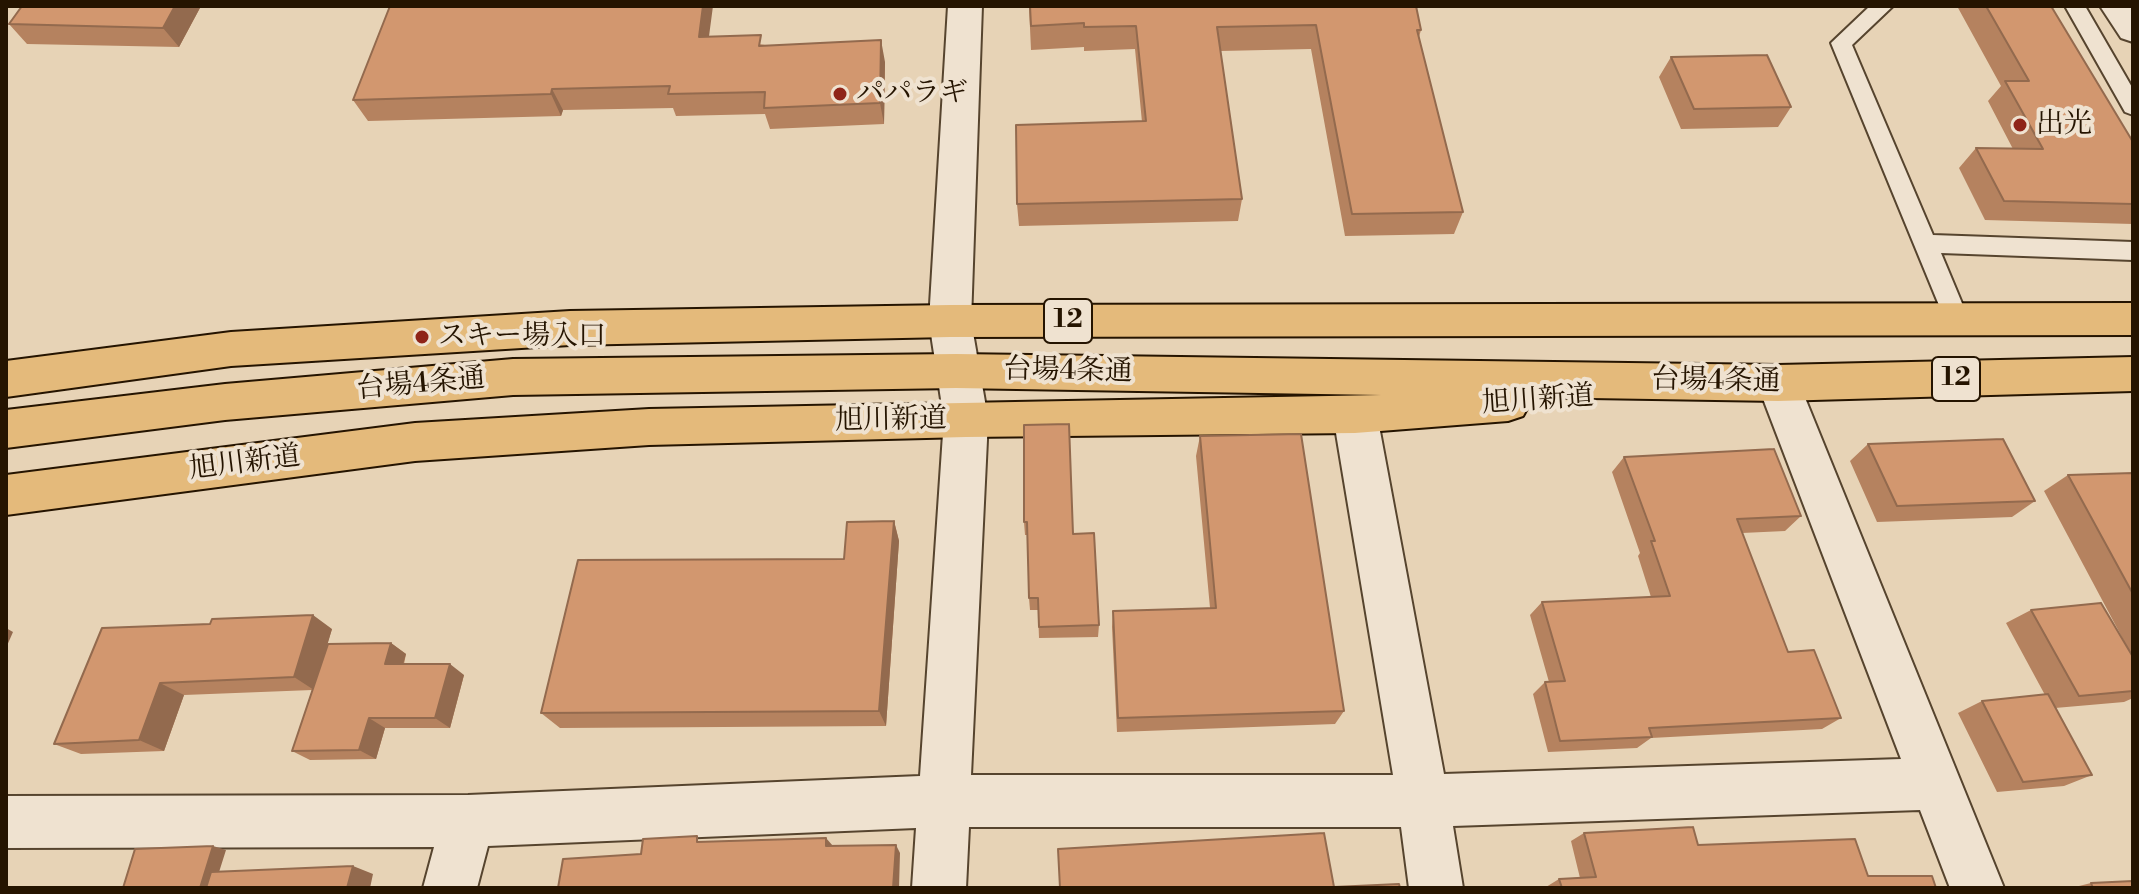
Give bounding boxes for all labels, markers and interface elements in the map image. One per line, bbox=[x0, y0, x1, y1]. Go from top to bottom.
place label: パパラギ bbox=[856, 77, 968, 111]
marker: パパラギ bbox=[831, 85, 849, 103]
place label: 出光 bbox=[2036, 108, 2092, 142]
marker: 出光 bbox=[2011, 116, 2029, 134]
road number: 12 bbox=[1044, 299, 1092, 343]
place label: スキー場入口 bbox=[438, 320, 606, 354]
marker: スキー場入口 bbox=[413, 328, 431, 346]
street label: 台場4条通 bbox=[1003, 354, 1133, 390]
road number: 12 bbox=[1932, 357, 1980, 401]
street label: 台場4条通 bbox=[355, 363, 487, 407]
street label: 台場4条通 bbox=[1651, 364, 1781, 400]
street label: 旭川新道 bbox=[1481, 380, 1595, 422]
street label: 旭川新道 bbox=[835, 403, 947, 439]
street label: 旭川新道 bbox=[187, 441, 303, 487]

